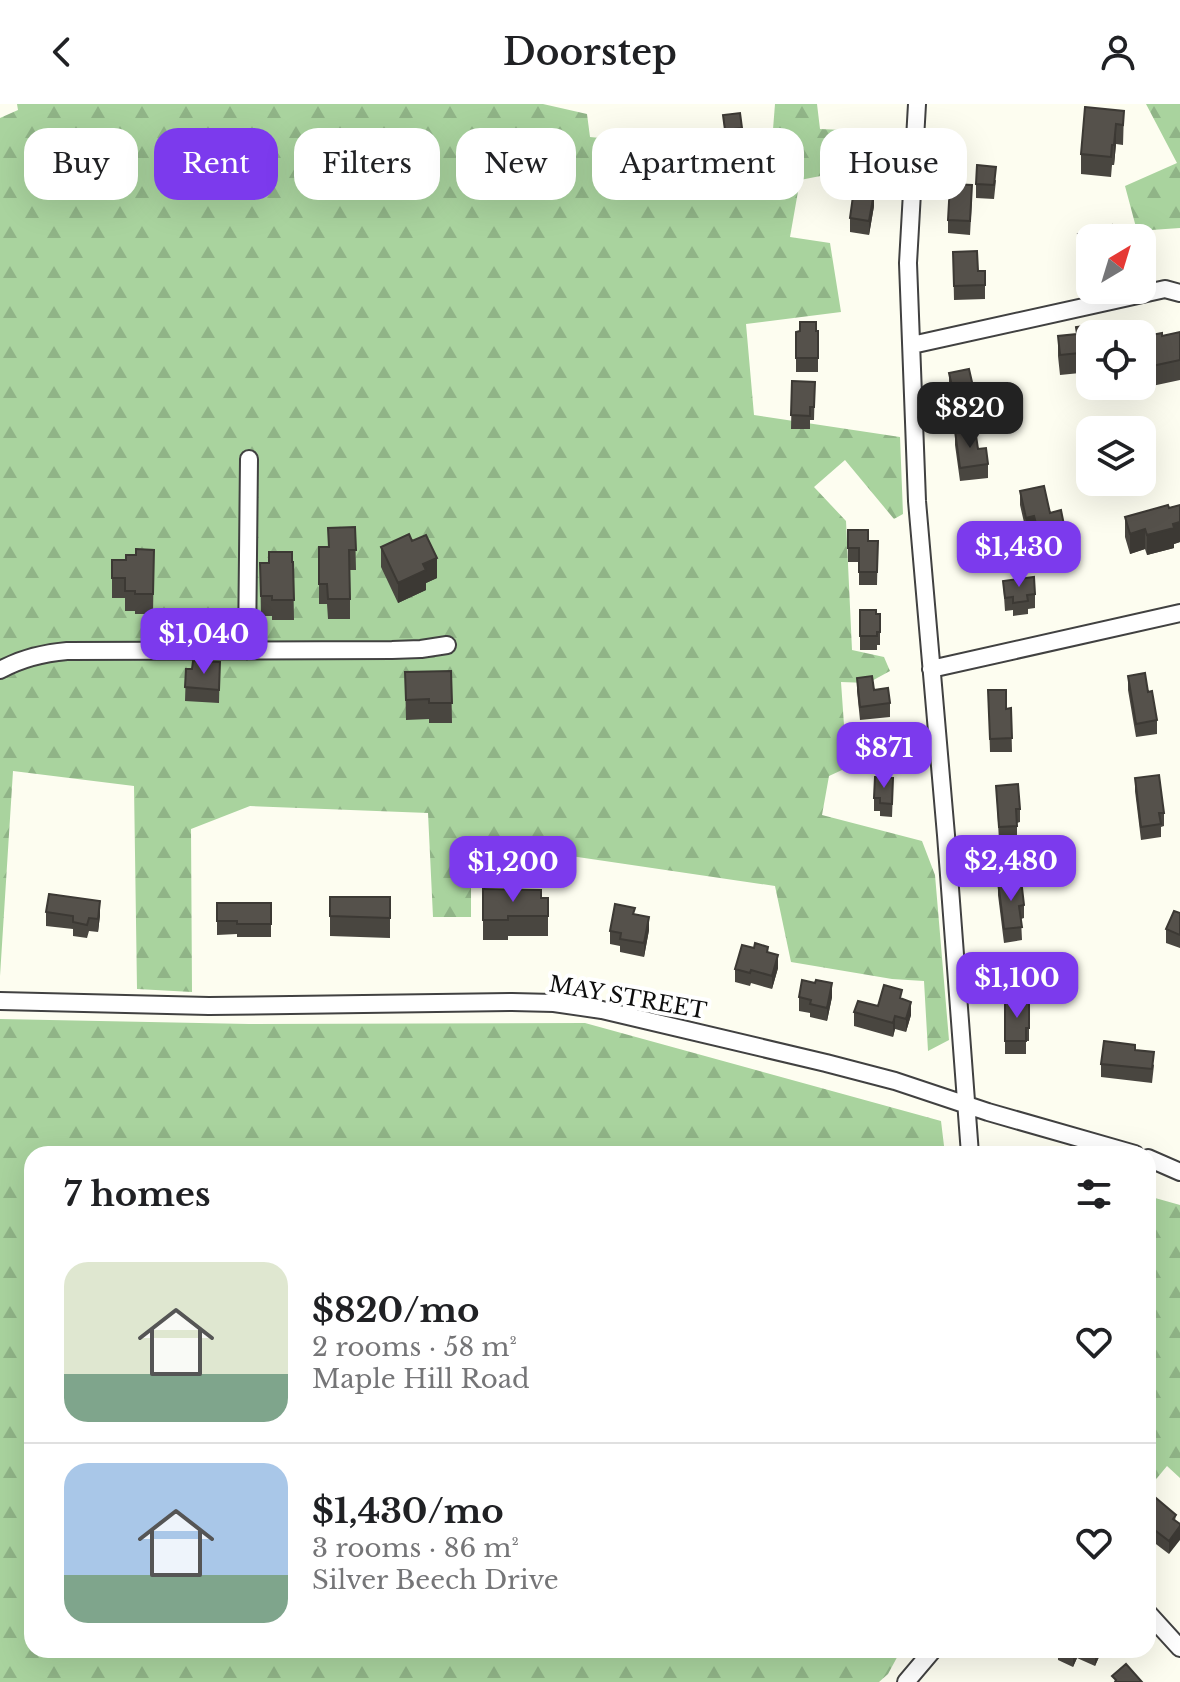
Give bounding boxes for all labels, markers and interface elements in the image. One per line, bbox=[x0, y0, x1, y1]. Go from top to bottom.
icon: back bbox=[40, 30, 84, 74]
text: Doorstep bbox=[503, 30, 677, 75]
icon: person bbox=[1096, 30, 1140, 74]
chip: Buy bbox=[24, 128, 138, 200]
chip: Rent bbox=[154, 128, 278, 200]
chip: Filters bbox=[294, 128, 440, 200]
chip: New bbox=[456, 128, 576, 200]
chip: Apartment bbox=[592, 128, 804, 200]
chip: House bbox=[820, 128, 967, 200]
north arrow bbox=[1076, 224, 1156, 304]
map controls bbox=[1076, 224, 1156, 496]
button: locate bbox=[1076, 320, 1156, 400]
pin: $820 bbox=[923, 382, 1017, 450]
text: $820 bbox=[935, 392, 1005, 424]
button: layers bbox=[1076, 416, 1156, 496]
pin: $1,430 bbox=[954, 521, 1084, 589]
text: $1,430 bbox=[975, 531, 1063, 563]
pin: $1,040 bbox=[139, 608, 269, 676]
text: $1,040 bbox=[159, 618, 249, 650]
pin: $871 bbox=[837, 722, 931, 790]
text: $871 bbox=[855, 732, 913, 764]
pin: $2,480 bbox=[946, 835, 1076, 903]
pin: $1,200 bbox=[448, 836, 578, 904]
text: $2,480 bbox=[964, 845, 1058, 877]
text: $1,200 bbox=[467, 846, 559, 878]
pin: $1,100 bbox=[952, 952, 1082, 1020]
text: $1,100 bbox=[974, 962, 1060, 994]
street label: MAY STREET bbox=[547, 970, 709, 1025]
icon: filters bbox=[1072, 1172, 1116, 1216]
text: 7 homes bbox=[64, 1173, 211, 1215]
text: $820/mo bbox=[312, 1289, 480, 1331]
icon: home bbox=[128, 1294, 224, 1390]
icon: heart bbox=[1072, 1320, 1116, 1364]
text: 2 rooms · 58 m² bbox=[312, 1331, 517, 1363]
text: Maple Hill Road bbox=[312, 1363, 530, 1395]
text: $1,430/mo bbox=[312, 1490, 504, 1532]
icon: home bbox=[128, 1495, 224, 1591]
icon: heart bbox=[1072, 1521, 1116, 1565]
text: 3 rooms · 86 m² bbox=[312, 1532, 519, 1564]
text: Silver Beech Drive bbox=[312, 1564, 559, 1596]

